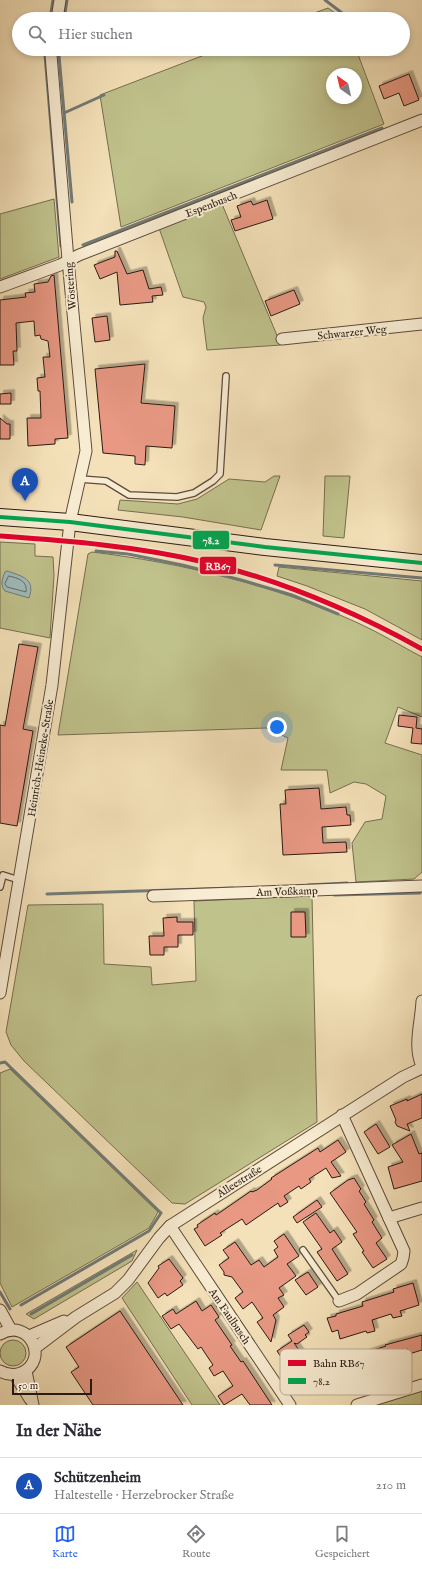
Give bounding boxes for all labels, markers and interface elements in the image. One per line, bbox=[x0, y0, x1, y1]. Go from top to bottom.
search box bbox=[12, 12, 410, 56]
icon: search bbox=[26, 23, 48, 45]
text: Hier suchen bbox=[58, 25, 133, 44]
north arrow bbox=[326, 68, 362, 104]
street label: Espenbusch bbox=[183, 189, 239, 221]
street label: Wöstering bbox=[62, 260, 80, 310]
street label: Schwarzer Weg bbox=[317, 322, 388, 344]
pin: A bbox=[12, 468, 38, 501]
line badge: 78.2 bbox=[192, 530, 230, 550]
text: 78.2 bbox=[203, 534, 220, 548]
line badge: RB67 bbox=[199, 556, 237, 575]
text: RB67 bbox=[205, 560, 231, 574]
street label: Heinrich-Heineke-Straße bbox=[25, 698, 57, 818]
your location bbox=[267, 717, 287, 737]
street label: Am Voßkamp bbox=[255, 884, 318, 900]
street label: Alleestraße bbox=[213, 1162, 265, 1202]
street label: Am Faulbusch bbox=[205, 1285, 253, 1347]
legend bbox=[280, 1349, 412, 1395]
text: Bahn RB67 bbox=[313, 1357, 365, 1371]
text: 78.2 bbox=[313, 1375, 330, 1389]
scale bar bbox=[12, 1377, 92, 1396]
text: 50 m bbox=[18, 1379, 38, 1393]
text: In der Nähe bbox=[16, 1421, 101, 1442]
text: Schützenheim bbox=[54, 1468, 141, 1487]
text: A bbox=[25, 1477, 33, 1494]
text: 210 m bbox=[376, 1477, 406, 1494]
text: Haltestelle · Herzebrocker Straße bbox=[54, 1487, 234, 1504]
tab: Karte bbox=[52, 1523, 78, 1561]
tab: Route bbox=[182, 1523, 211, 1561]
tab: Gespeichert bbox=[315, 1523, 370, 1561]

